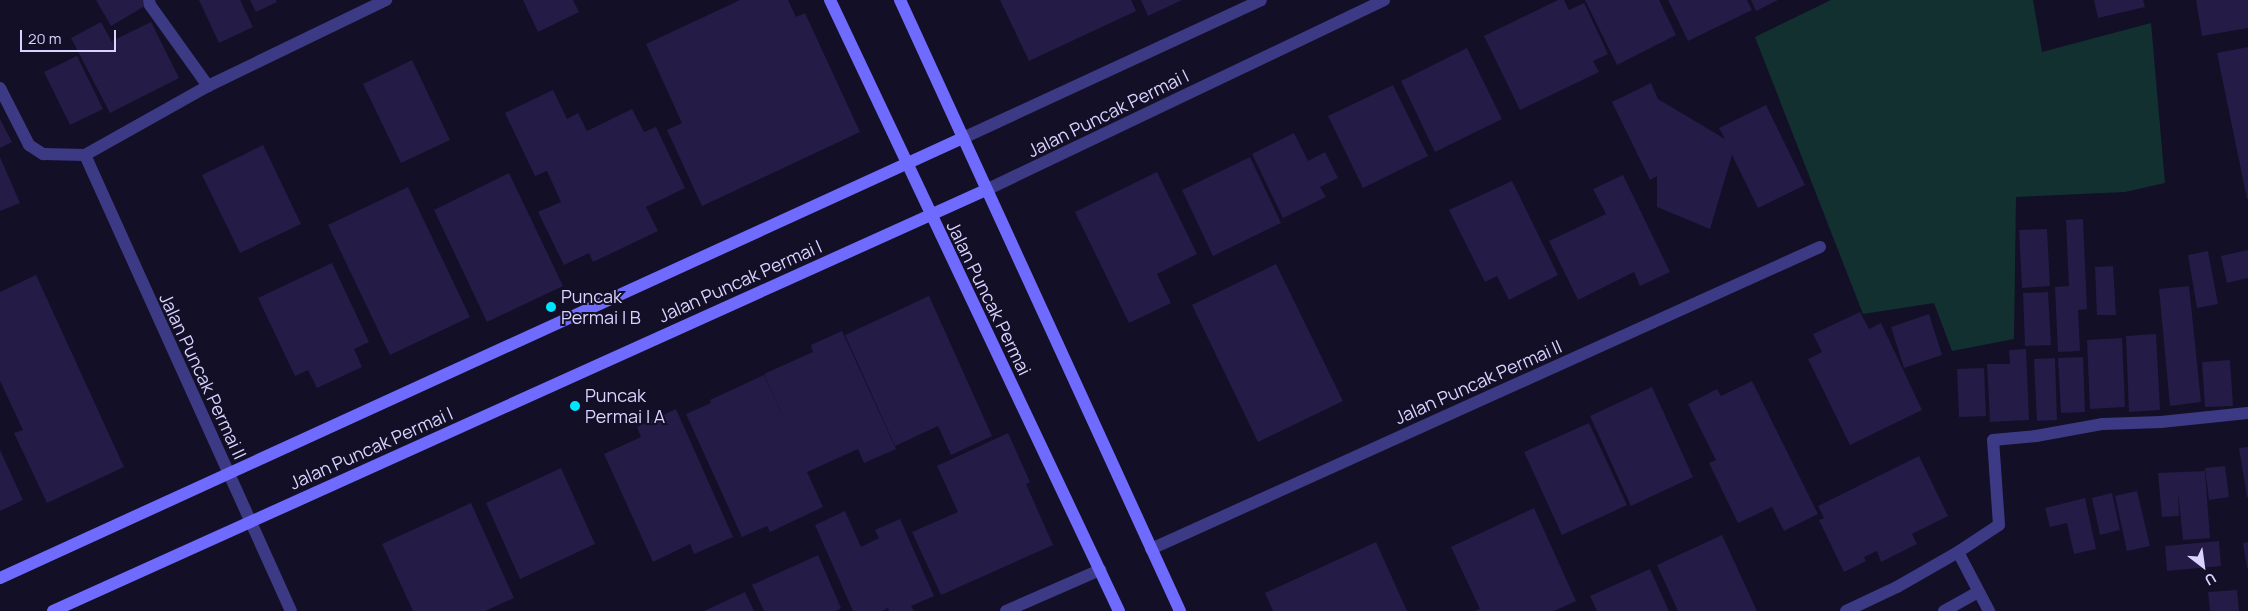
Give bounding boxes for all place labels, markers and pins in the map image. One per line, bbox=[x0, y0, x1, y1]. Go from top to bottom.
place label: Puncak Permai I B bbox=[561, 286, 641, 328]
marker: Puncak Permai I B bbox=[545, 301, 557, 313]
place label: Puncak Permai I A bbox=[585, 385, 665, 428]
marker: Puncak Permai I A bbox=[569, 400, 581, 412]

